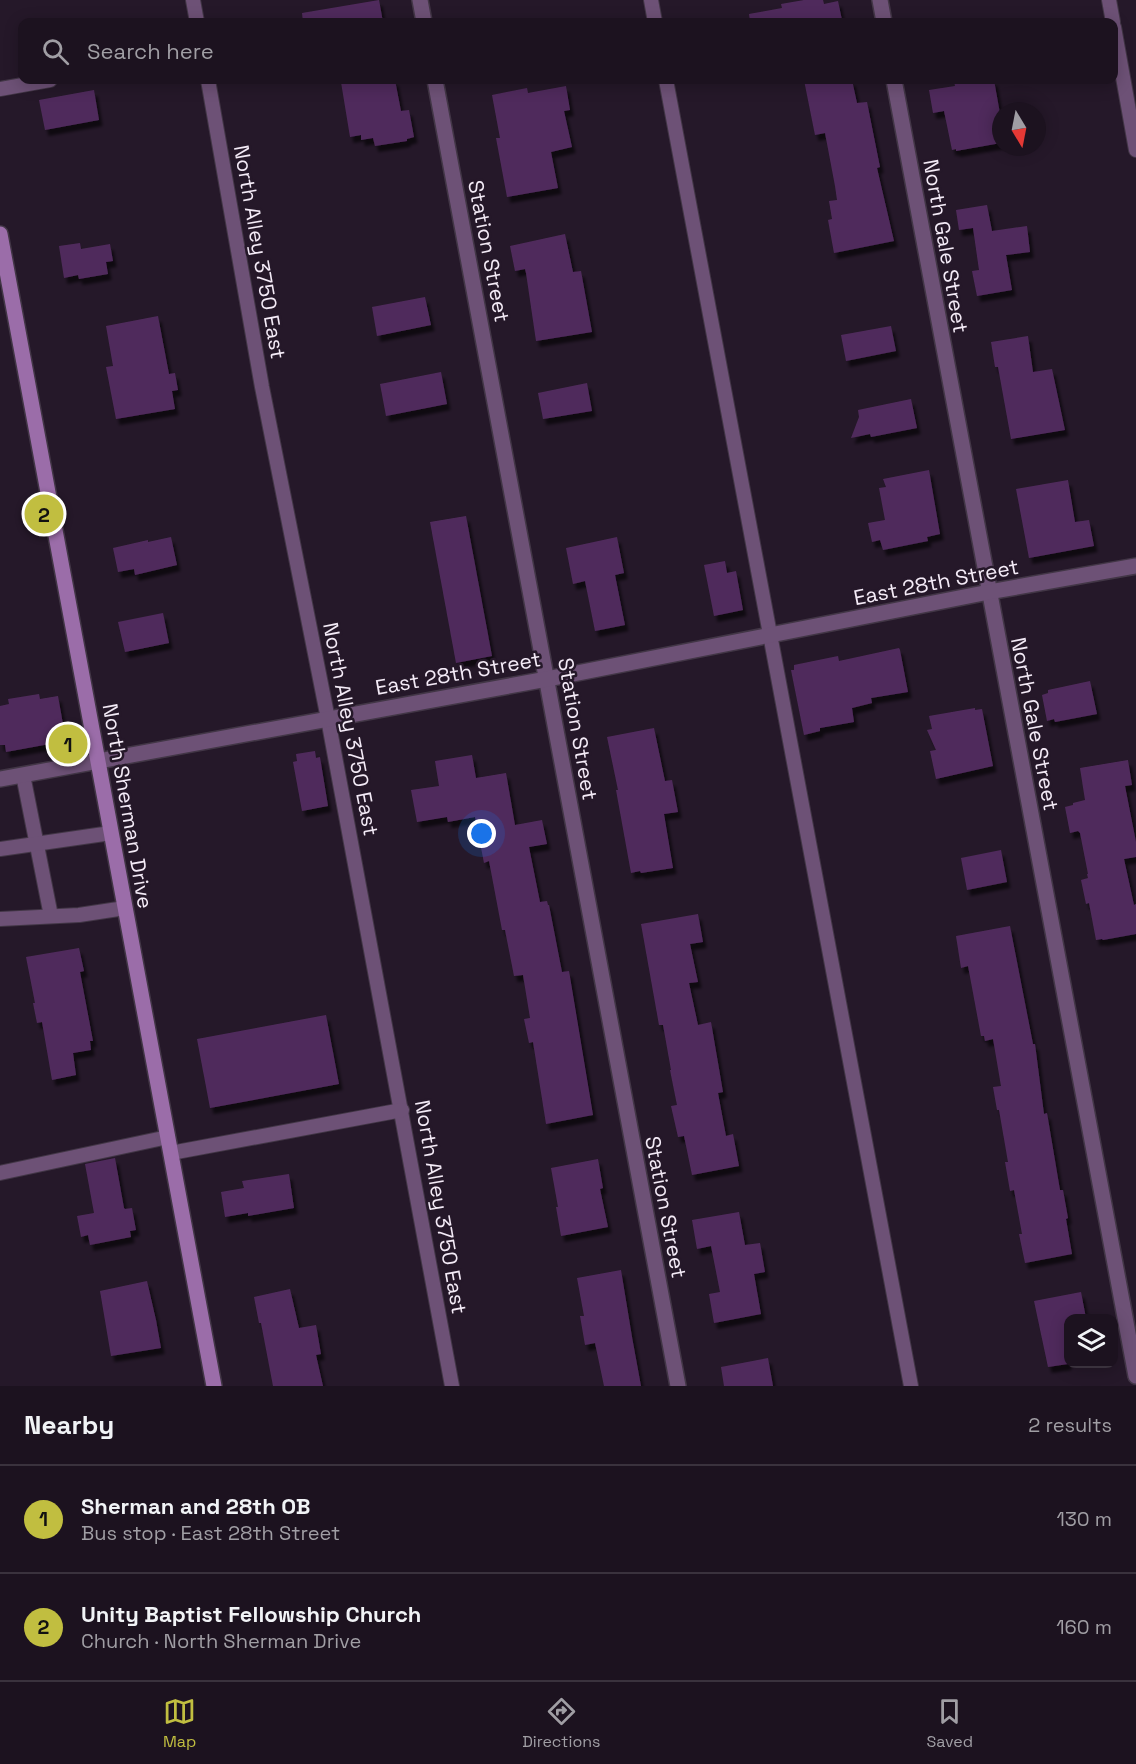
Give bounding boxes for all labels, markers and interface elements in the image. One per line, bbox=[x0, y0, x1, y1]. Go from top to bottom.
search box bbox=[18, 18, 1118, 84]
icon: search bbox=[39, 35, 72, 68]
text: Search here bbox=[87, 37, 214, 65]
north arrow bbox=[992, 102, 1046, 156]
street label: North Alley 3750 East bbox=[228, 143, 292, 361]
street label: North Gale Street bbox=[917, 157, 975, 335]
street label: Station Street bbox=[462, 178, 516, 324]
pin: 2 bbox=[24, 492, 63, 536]
street label: East 28th Street bbox=[851, 553, 1021, 611]
street label: North Alley 3750 East bbox=[317, 620, 385, 838]
street label: North Gale Street bbox=[1005, 635, 1065, 813]
street label: East 28th Street bbox=[373, 645, 543, 701]
street label: Station Street bbox=[552, 656, 604, 802]
street label: North Sherman Drive bbox=[97, 701, 159, 911]
pin: 1 bbox=[48, 722, 88, 766]
your location bbox=[467, 819, 496, 848]
street label: North Alley 3750 East bbox=[409, 1098, 473, 1316]
street label: Station Street bbox=[639, 1134, 693, 1280]
map controls bbox=[1064, 1314, 1118, 1368]
button: layers bbox=[1064, 1314, 1118, 1368]
text: Nearby bbox=[24, 1408, 114, 1442]
text: 2 results bbox=[1028, 1412, 1112, 1438]
text: Sherman and 28th OB bbox=[81, 1492, 310, 1520]
text: 1 bbox=[39, 1506, 48, 1532]
text: 130 m bbox=[1056, 1506, 1112, 1532]
text: Bus stop · East 28th Street bbox=[81, 1520, 340, 1546]
text: Unity Baptist Fellowship Church bbox=[81, 1600, 421, 1628]
text: 2 bbox=[38, 1614, 49, 1640]
text: 160 m bbox=[1056, 1614, 1112, 1640]
text: Church · North Sherman Drive bbox=[81, 1628, 361, 1654]
tab: Map bbox=[163, 1695, 196, 1752]
tab: Directions bbox=[522, 1695, 601, 1752]
tab: Saved bbox=[926, 1695, 973, 1752]

